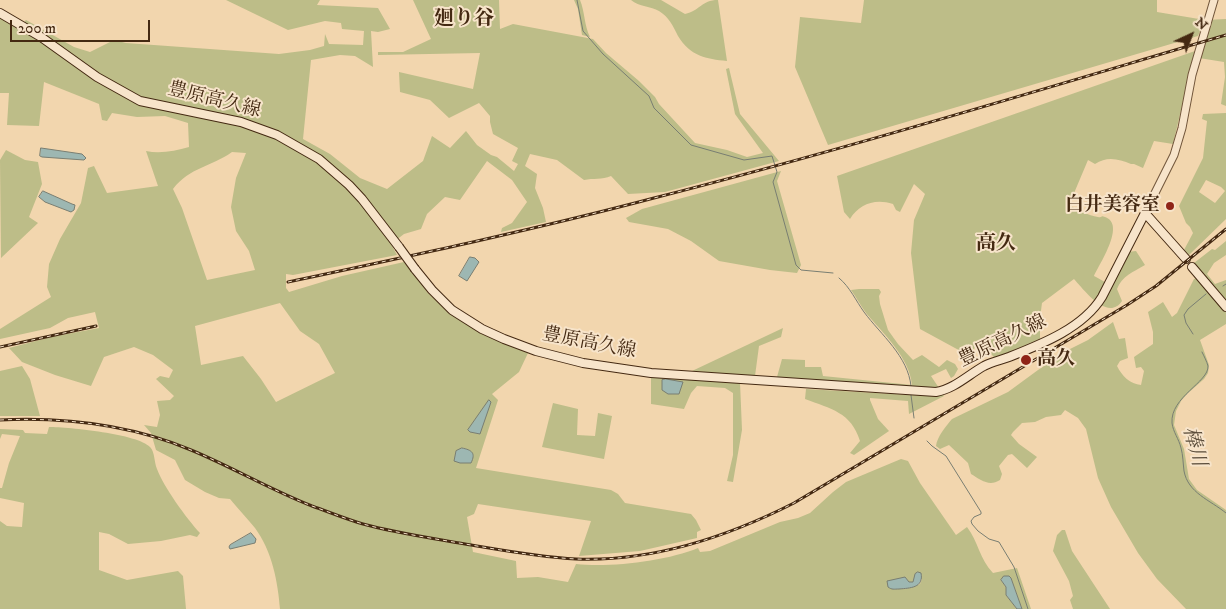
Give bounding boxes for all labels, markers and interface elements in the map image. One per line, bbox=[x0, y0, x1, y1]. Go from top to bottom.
district label: 廻り谷 bbox=[434, 8, 494, 32]
scale bar bbox=[12, 10, 152, 42]
north arrow bbox=[1166, 10, 1216, 60]
text: N bbox=[1191, 14, 1212, 35]
text: 200 m bbox=[18, 19, 56, 38]
street label: 豊原高久線 bbox=[165, 78, 263, 124]
place label: 白井美容室 bbox=[1065, 195, 1160, 217]
marker: 白井美容室 bbox=[1164, 200, 1176, 212]
district label: 高久 bbox=[976, 233, 1016, 257]
street label: 豊原高久線 bbox=[955, 311, 1051, 373]
street label: 豊原高久線 bbox=[540, 324, 638, 364]
place label: 高久 bbox=[1037, 349, 1075, 371]
marker: 高久 bbox=[1019, 353, 1033, 367]
water label: 棒川 bbox=[1176, 425, 1210, 469]

